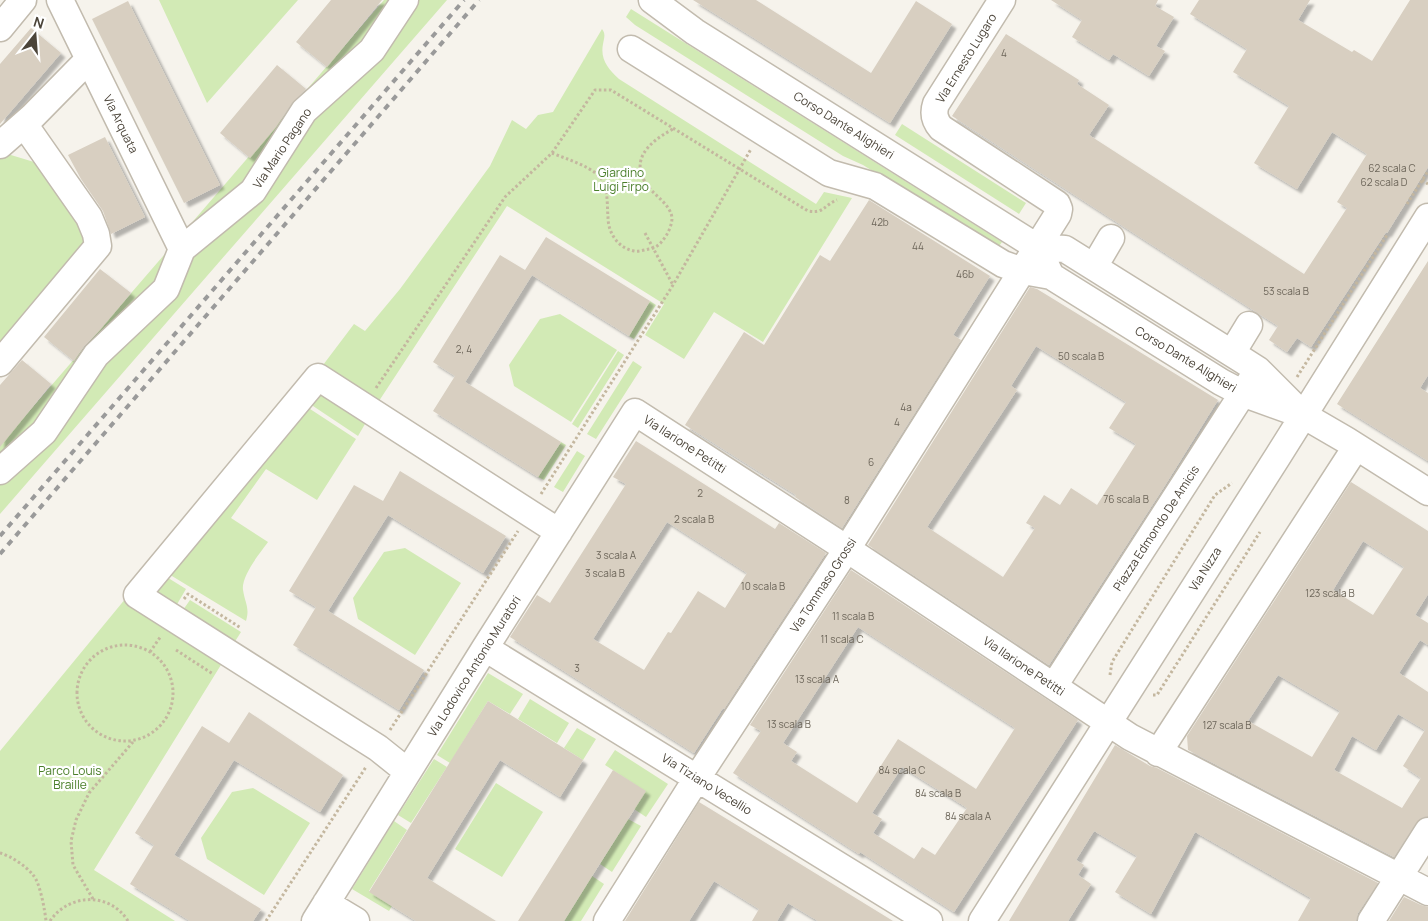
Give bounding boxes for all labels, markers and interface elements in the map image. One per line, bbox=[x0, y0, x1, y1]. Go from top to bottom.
north arrow bbox=[10, 10, 60, 60]
street label: Via Ernesto Lugaro bbox=[932, 10, 1000, 106]
text: N bbox=[31, 12, 47, 33]
house number: 4 bbox=[1001, 46, 1007, 60]
street label: Corso Dante Alighieri bbox=[790, 87, 898, 163]
street label: Via Arquata bbox=[100, 92, 142, 156]
street label: Via Mario Pagano bbox=[249, 104, 315, 192]
house number: 62 scala C bbox=[1368, 161, 1416, 175]
park label: Giardino Luigi Firpo bbox=[593, 164, 649, 195]
house number: 62 scala D bbox=[1361, 175, 1408, 189]
house number: 42b bbox=[871, 215, 889, 229]
house number: 44 bbox=[912, 239, 924, 253]
house number: 46b bbox=[956, 267, 974, 281]
house number: 53 scala B bbox=[1263, 284, 1309, 298]
street label: Corso Dante Alighieri bbox=[1132, 322, 1240, 396]
house number: 2, 4 bbox=[456, 342, 472, 356]
house number: 50 scala B bbox=[1058, 349, 1104, 363]
house number: 4a bbox=[900, 400, 912, 414]
street label: Via Ilarione Petitti bbox=[640, 411, 730, 477]
house number: 4 bbox=[894, 415, 900, 429]
house number: 6 bbox=[868, 455, 874, 469]
street label: Piazza Edmondo De Amicis bbox=[1109, 462, 1203, 594]
house number: 2 bbox=[697, 486, 703, 500]
house number: 76 scala B bbox=[1103, 492, 1149, 506]
house number: 8 bbox=[844, 493, 850, 507]
house number: 2 scala B bbox=[674, 512, 714, 526]
street label: Via Tommaso Grossi bbox=[786, 534, 860, 636]
street label: Via Nizza bbox=[1185, 544, 1225, 594]
house number: 3 scala A bbox=[596, 548, 637, 562]
house number: 3 scala B bbox=[585, 566, 625, 580]
house number: 10 scala B bbox=[741, 579, 785, 593]
house number: 123 scala B bbox=[1305, 586, 1355, 600]
street label: Via Lodovico Antonio Muratori bbox=[423, 592, 525, 740]
house number: 11 scala B bbox=[832, 609, 874, 623]
house number: 11 scala C bbox=[820, 632, 864, 646]
street label: Via Ilarione Petitti bbox=[980, 632, 1068, 700]
house number: 3 bbox=[574, 661, 580, 675]
house number: 13 scala A bbox=[795, 672, 840, 686]
house number: 13 scala B bbox=[767, 717, 811, 731]
house number: 127 scala B bbox=[1203, 718, 1251, 732]
street label: Via Tiziano Vecellio bbox=[658, 749, 756, 819]
park label: Parco Louis Braille bbox=[38, 762, 102, 793]
house number: 84 scala C bbox=[878, 763, 926, 777]
house number: 84 scala B bbox=[915, 786, 961, 800]
house number: 84 scala A bbox=[945, 809, 992, 823]

